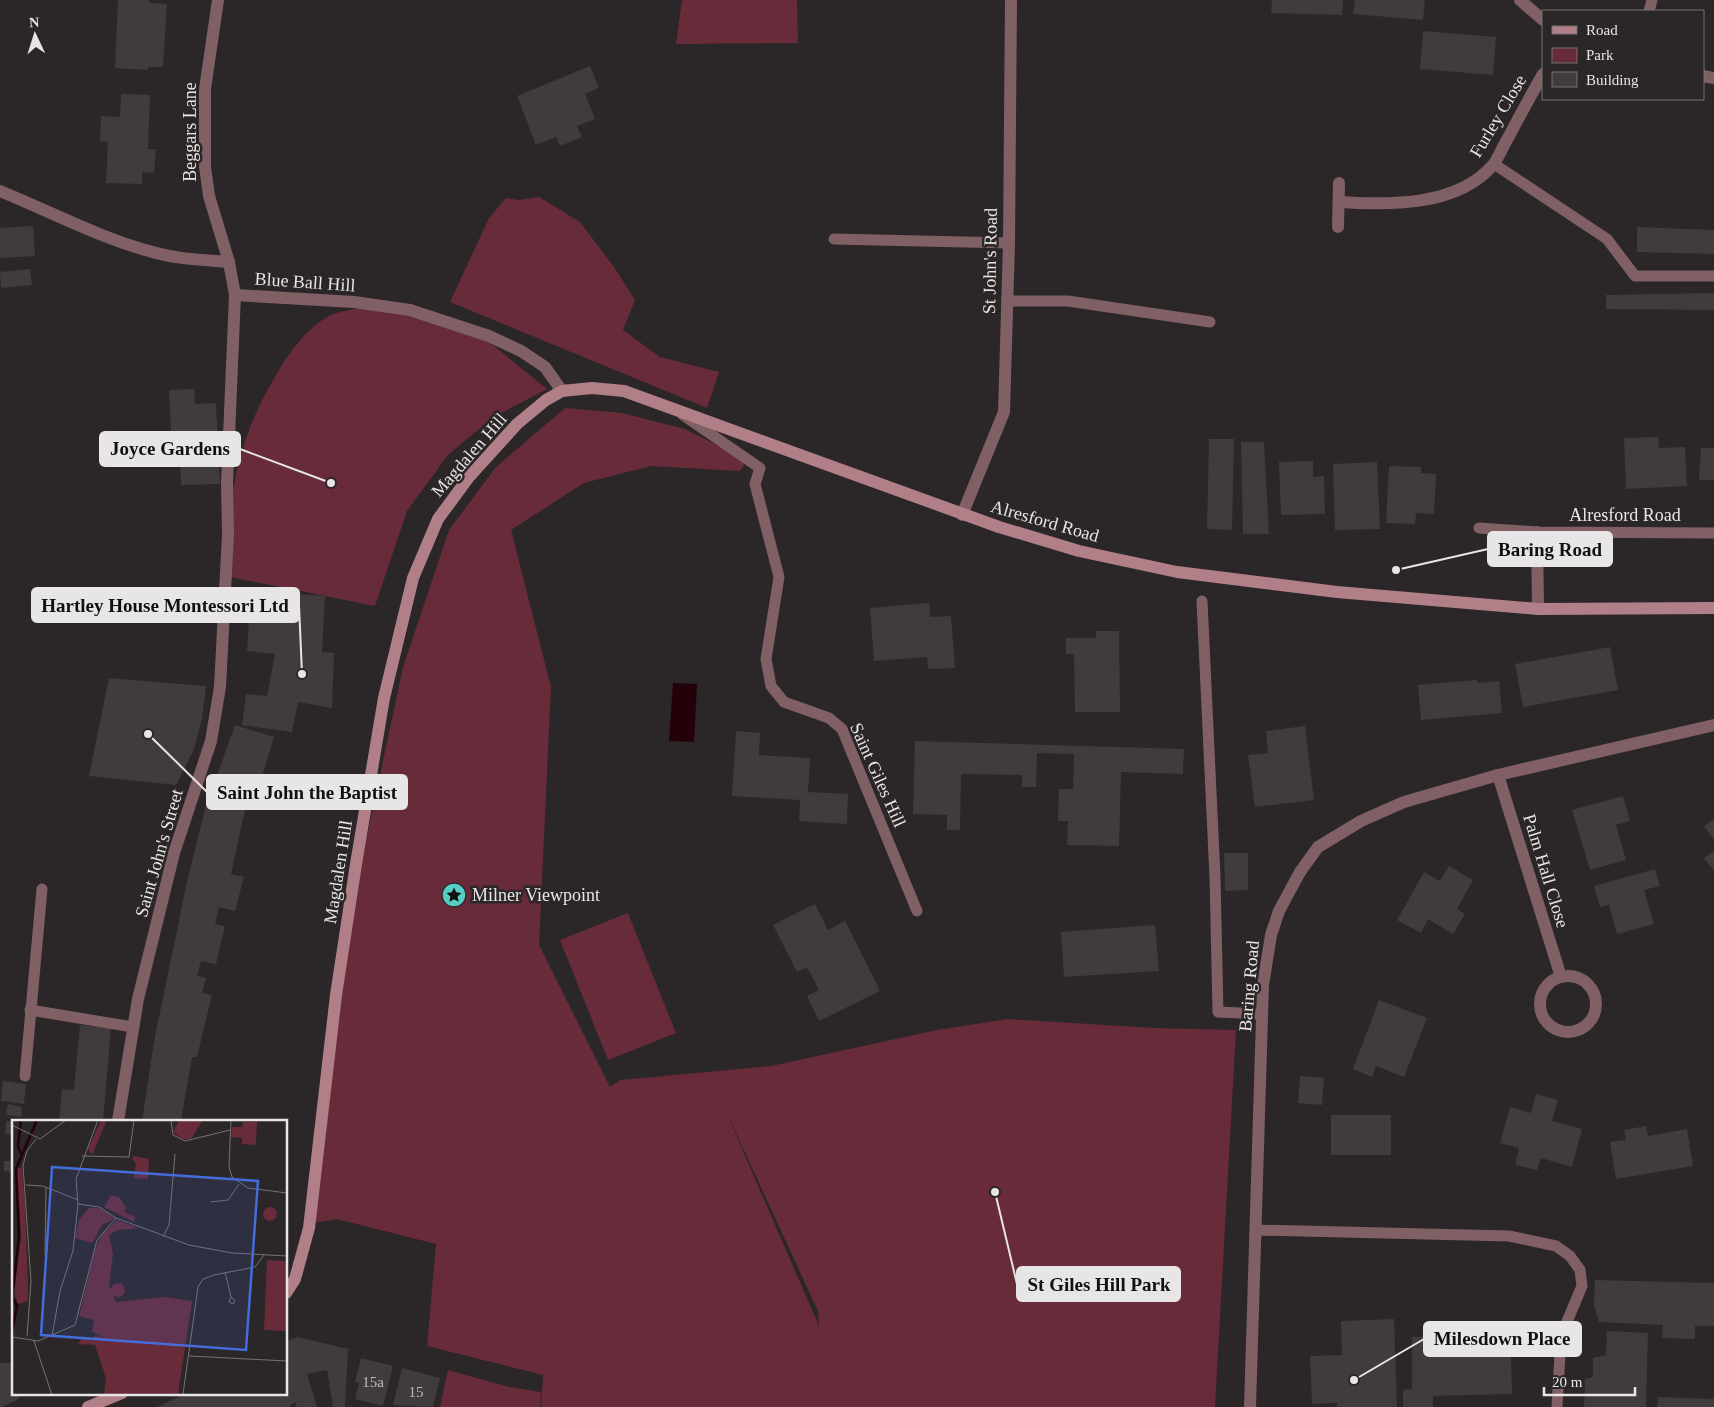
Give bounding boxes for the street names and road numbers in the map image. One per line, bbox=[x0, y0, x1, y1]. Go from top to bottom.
street label: Furley Close bbox=[1466, 71, 1530, 161]
street label: Beggars Lane bbox=[180, 82, 200, 182]
street label: St John's Road bbox=[979, 208, 1001, 314]
street label: Blue Ball Hill bbox=[254, 269, 356, 295]
street label: Magdalen Hill bbox=[427, 409, 511, 501]
street label: Alresford Road bbox=[989, 496, 1101, 546]
street label: Alresford Road bbox=[1569, 505, 1681, 525]
street label: Saint Giles Hill bbox=[846, 720, 910, 830]
street label: Saint John's Street bbox=[131, 787, 187, 919]
street label: Palm Hall Close bbox=[1519, 812, 1573, 930]
street label: Magdalen Hill bbox=[320, 819, 356, 925]
street label: Baring Road bbox=[1235, 940, 1263, 1032]

